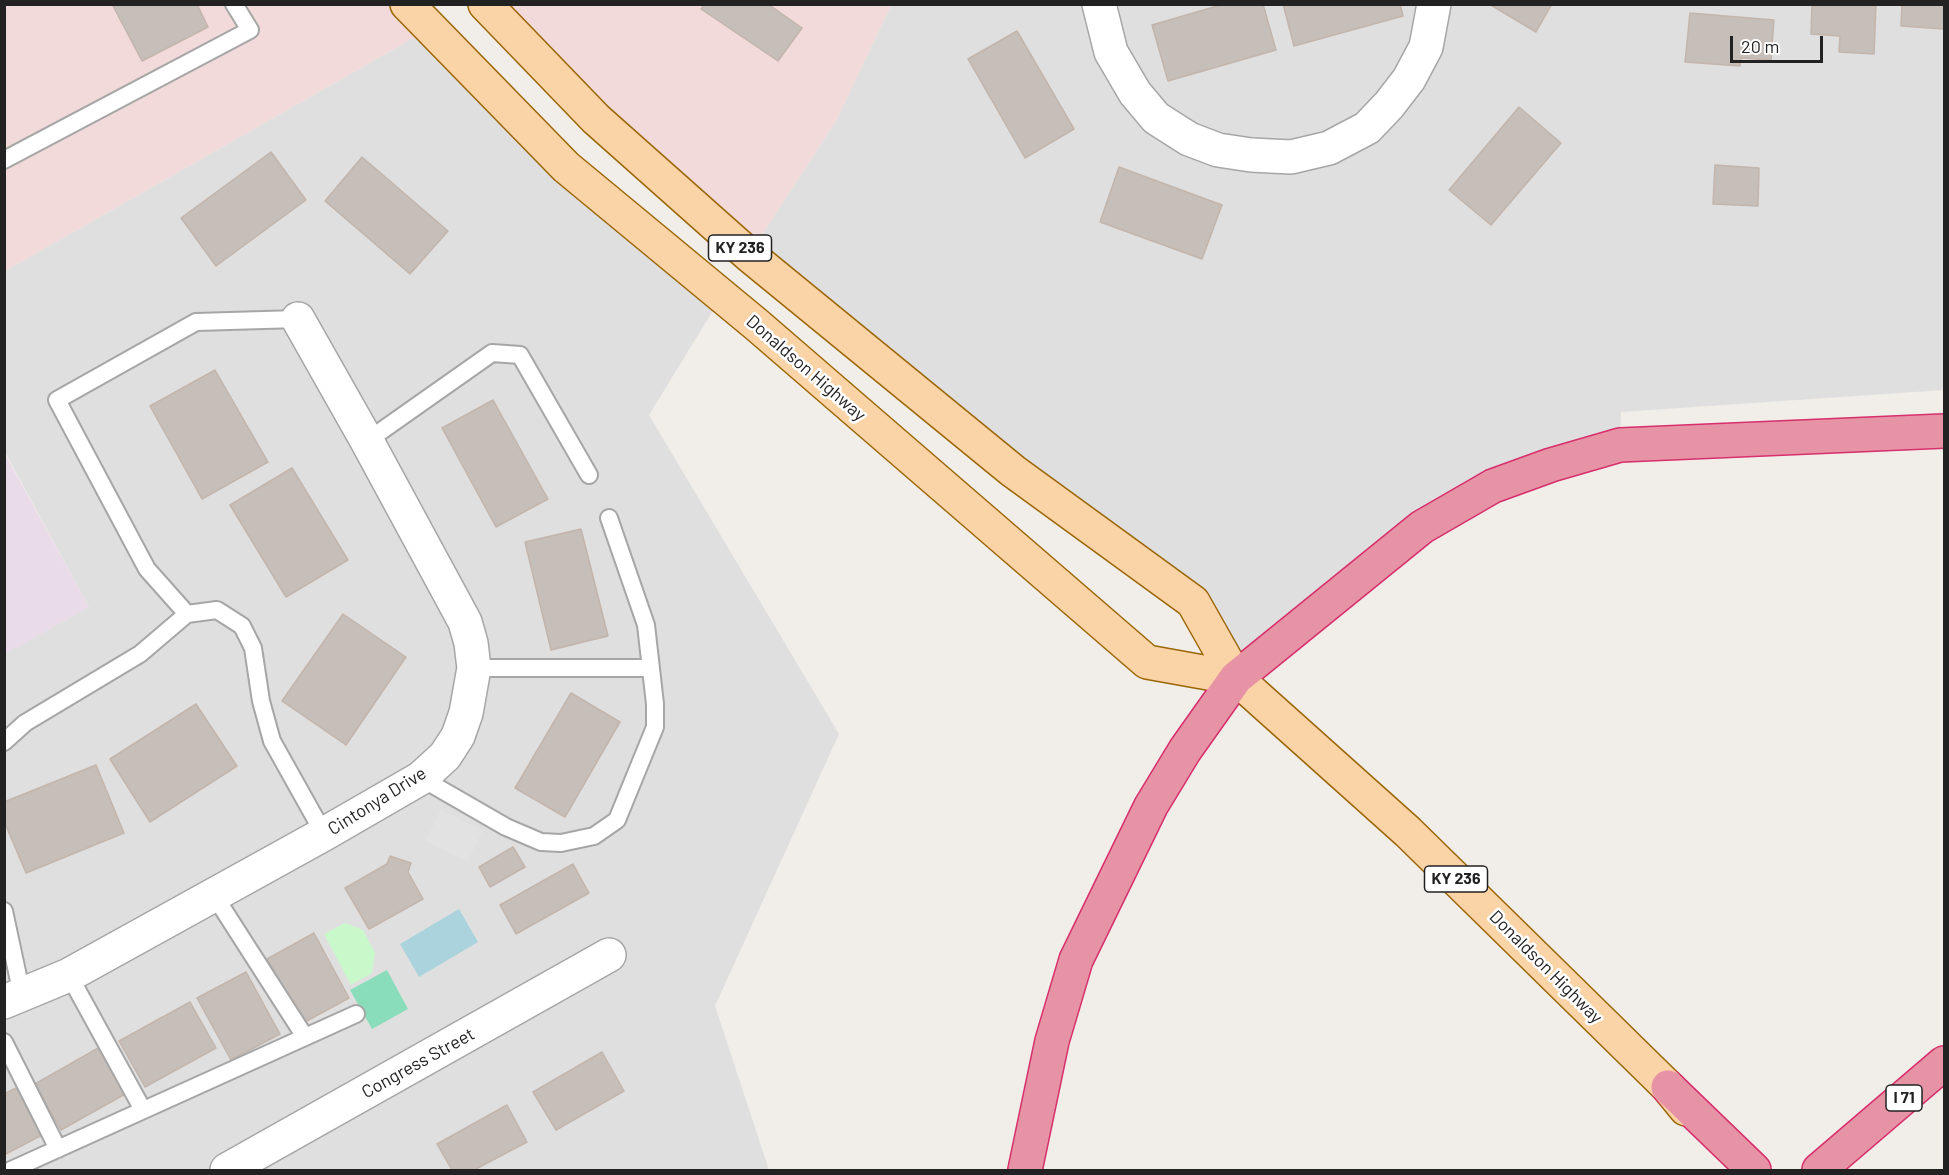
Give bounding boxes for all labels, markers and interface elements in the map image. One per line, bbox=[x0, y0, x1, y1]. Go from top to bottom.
scale bar bbox=[1733, 24, 1826, 62]
text: 20 m bbox=[1741, 35, 1779, 57]
road number: KY 236 bbox=[708, 235, 771, 261]
street label: Donaldson Highway bbox=[742, 310, 870, 426]
street label: Cintonya Drive bbox=[324, 762, 430, 840]
road number: KY 236 bbox=[1424, 866, 1488, 892]
street label: Donaldson Highway bbox=[1485, 906, 1607, 1028]
street label: Congress Street bbox=[358, 1023, 478, 1103]
road number: I 71 bbox=[1886, 1085, 1922, 1111]

